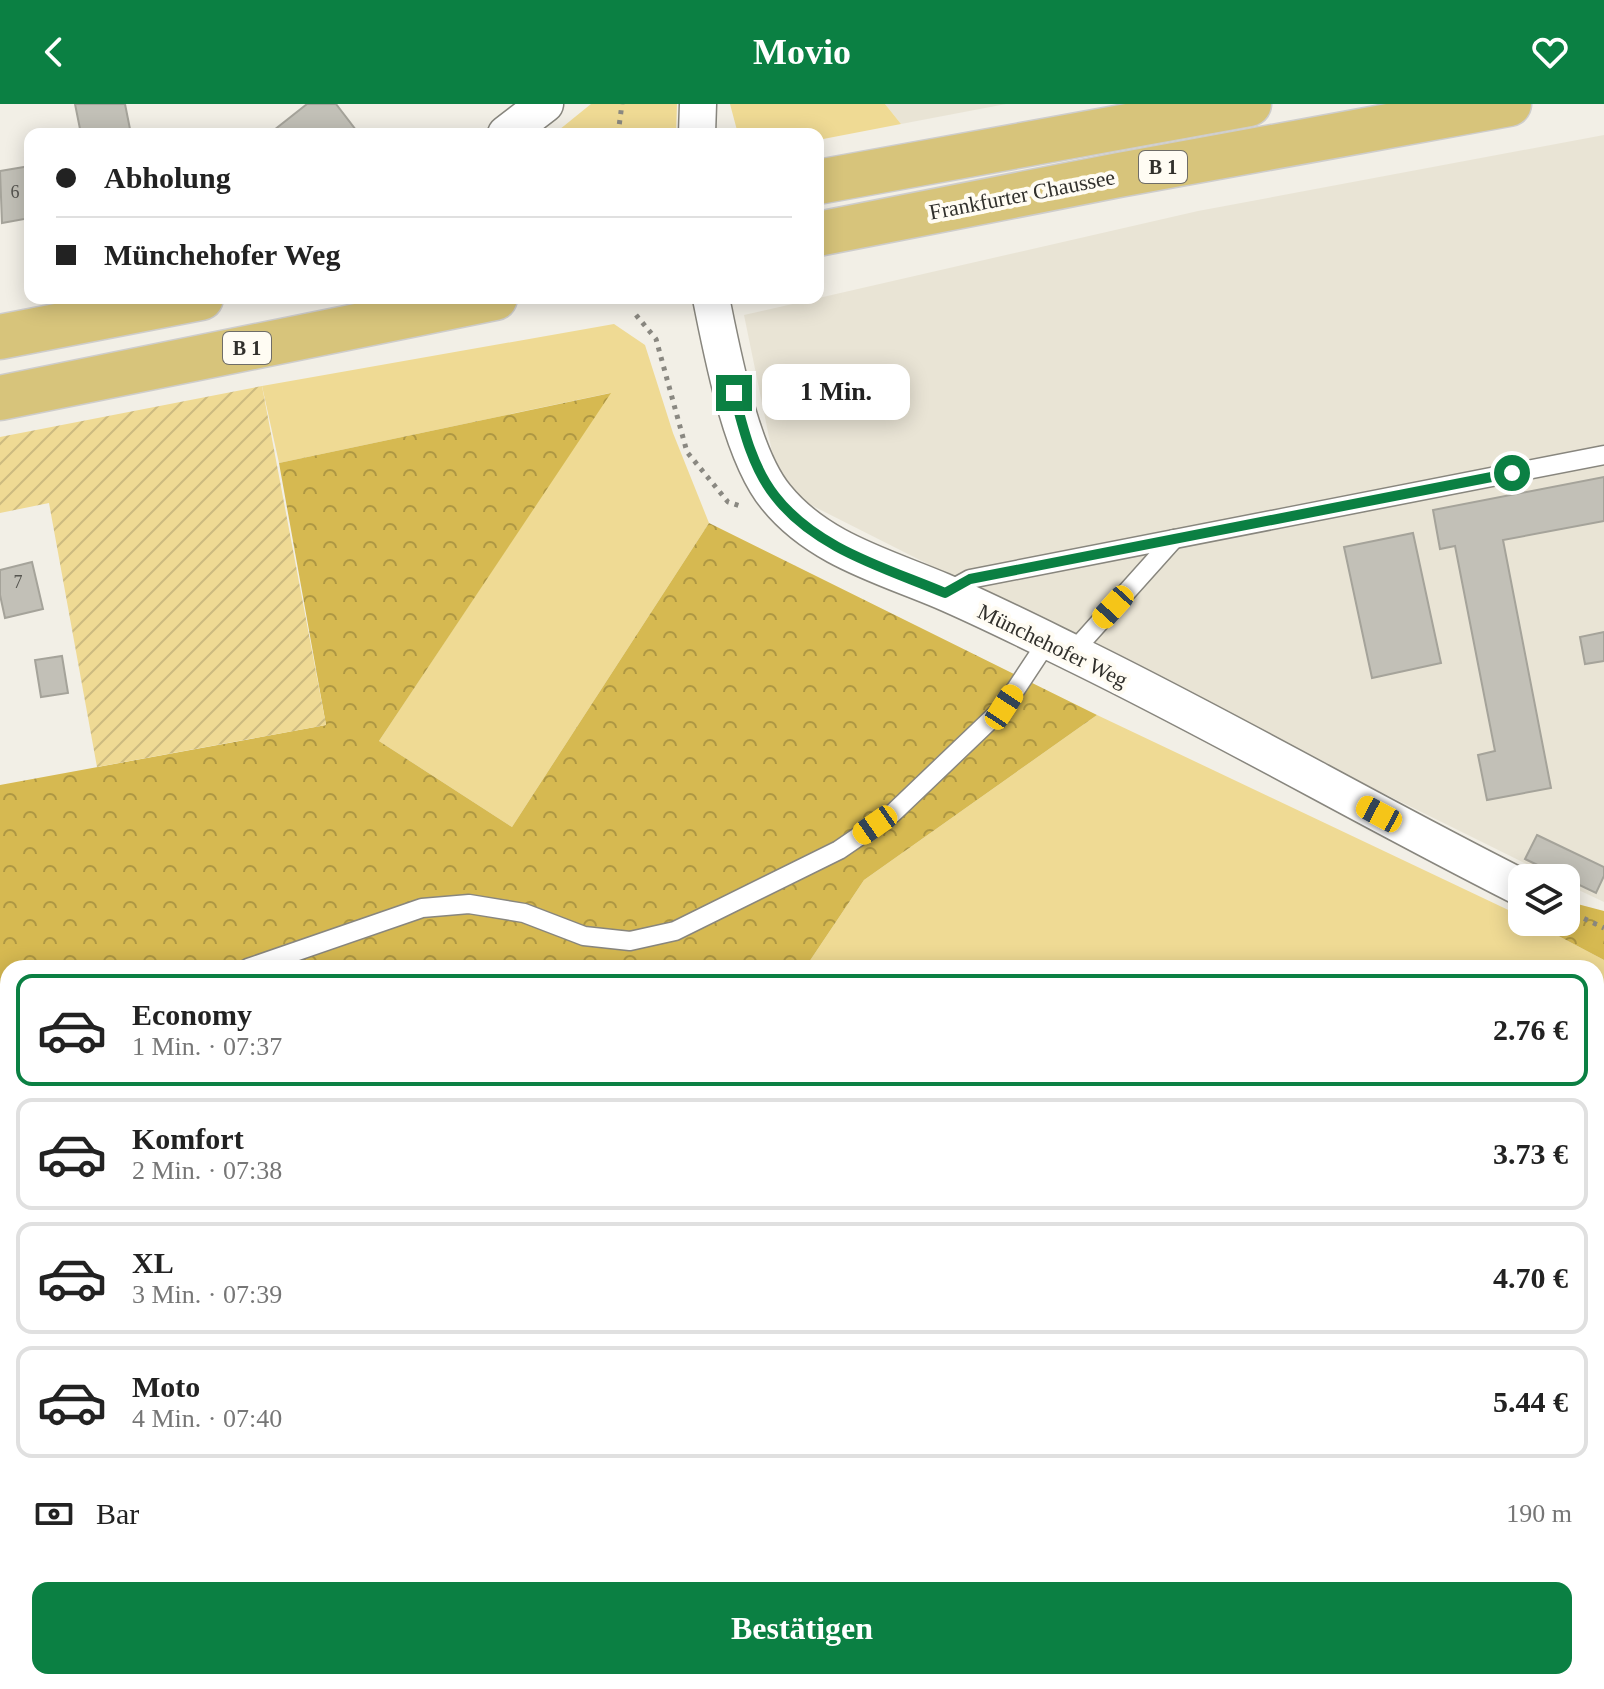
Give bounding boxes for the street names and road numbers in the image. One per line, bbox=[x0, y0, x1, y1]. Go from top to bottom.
road number: B 1 bbox=[1139, 151, 1187, 183]
street label: Frankfurter Chaussee bbox=[927, 164, 1117, 225]
road number: B 1 bbox=[223, 332, 271, 364]
street label: Münchehofer Weg bbox=[974, 598, 1132, 692]

